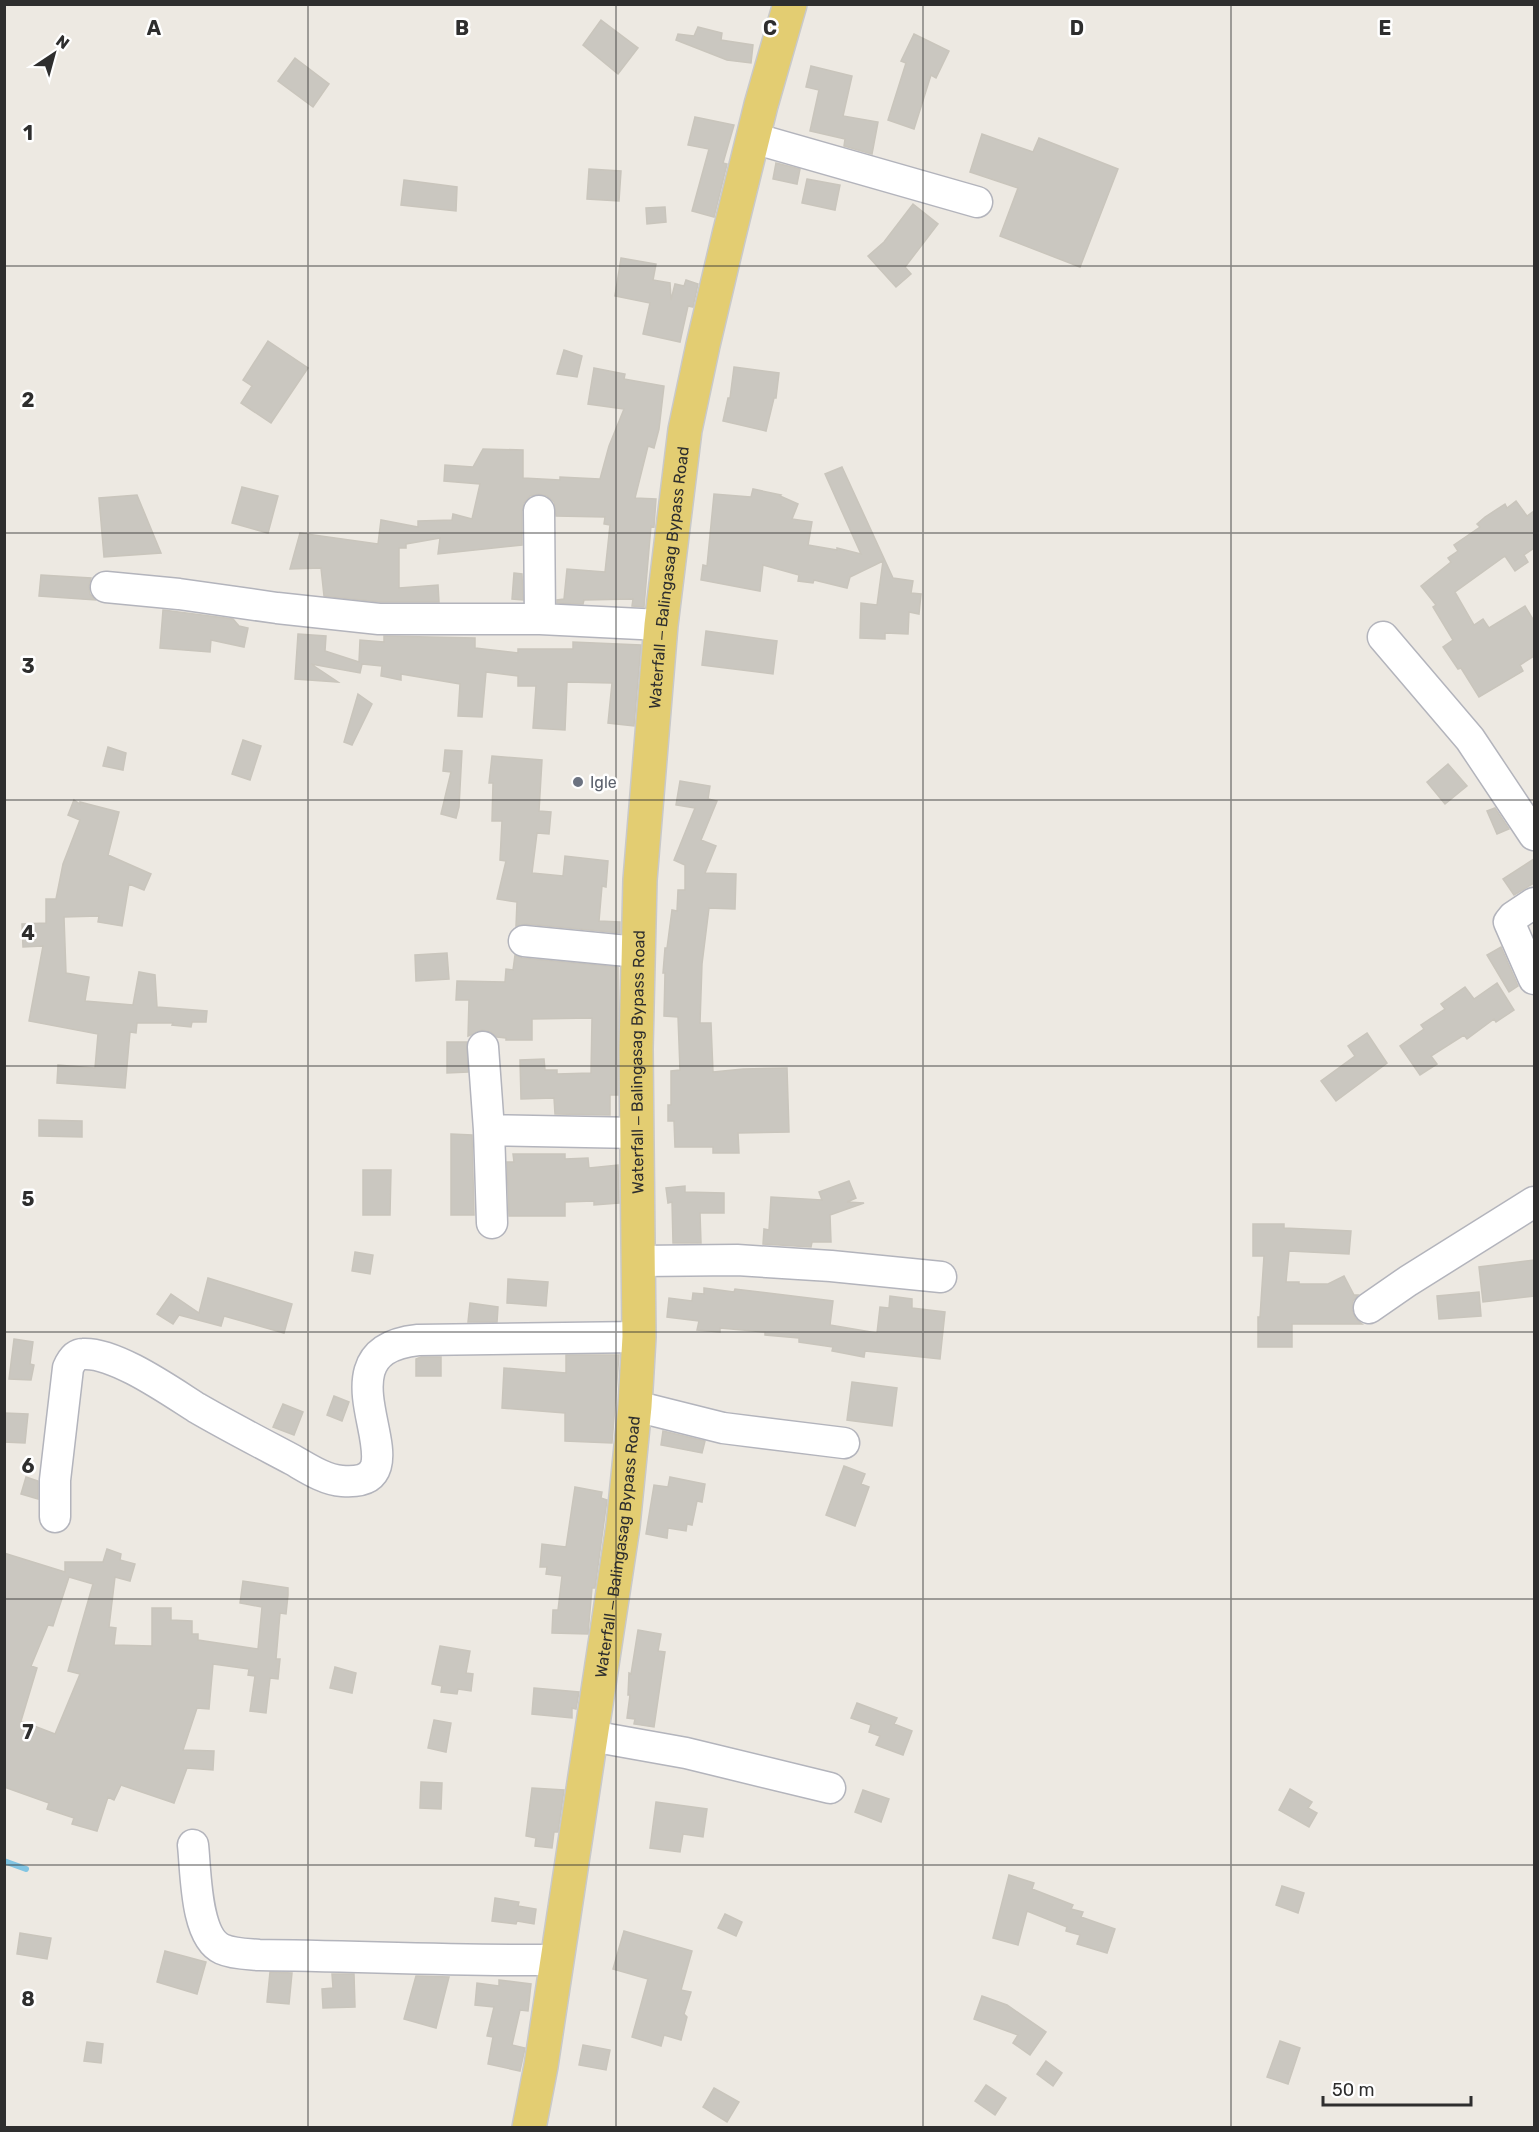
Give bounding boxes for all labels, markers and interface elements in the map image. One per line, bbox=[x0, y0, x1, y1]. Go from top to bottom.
text: A bbox=[147, 16, 162, 40]
text: B bbox=[455, 16, 469, 40]
text: C bbox=[763, 16, 777, 40]
text: D bbox=[1070, 16, 1084, 40]
text: E bbox=[1379, 16, 1391, 40]
north arrow bbox=[24, 24, 84, 84]
text: N bbox=[52, 31, 73, 53]
text: 1 bbox=[23, 121, 33, 145]
text: 2 bbox=[22, 388, 35, 412]
street label: Waterfall ‒ Balingasag Bypass Road bbox=[645, 445, 693, 710]
text: 3 bbox=[21, 654, 35, 678]
place label: Igle bbox=[590, 773, 617, 792]
marker: Igle bbox=[571, 775, 585, 789]
text: 4 bbox=[21, 921, 35, 945]
street label: Waterfall ‒ Balingasag Bypass Road bbox=[627, 930, 649, 1194]
text: 5 bbox=[22, 1187, 35, 1211]
street label: Waterfall ‒ Balingasag Bypass Road bbox=[591, 1415, 644, 1679]
text: 6 bbox=[21, 1454, 35, 1478]
text: 7 bbox=[22, 1720, 34, 1744]
text: 8 bbox=[21, 1987, 35, 2011]
scale bar bbox=[1323, 2069, 1472, 2107]
text: 50 m bbox=[1332, 2079, 1375, 2101]

